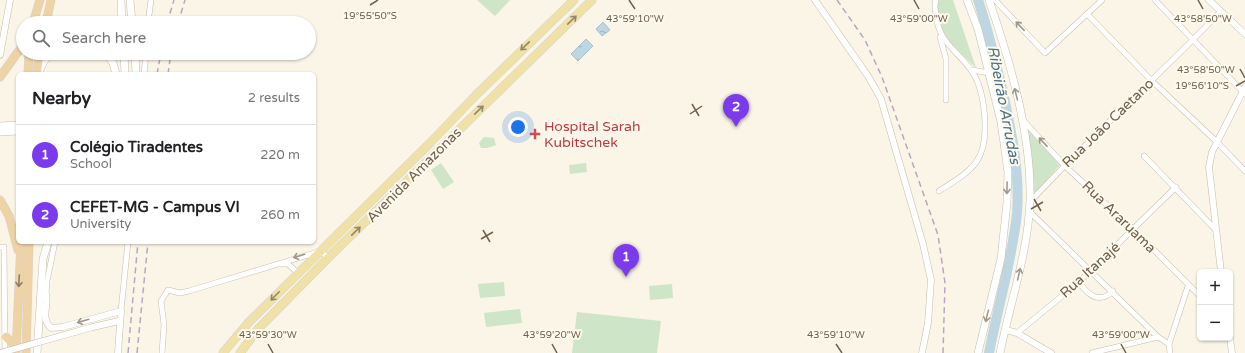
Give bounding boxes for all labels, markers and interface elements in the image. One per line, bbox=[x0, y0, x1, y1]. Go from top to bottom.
text: 19°55'50"S bbox=[343, 10, 397, 22]
text: 43°59'10"W bbox=[606, 13, 664, 25]
text: 43°59'00"W bbox=[890, 13, 948, 25]
text: 43°58'50"W bbox=[1174, 13, 1232, 25]
one-way arrow bbox=[567, 15, 577, 24]
search box bbox=[16, 16, 316, 60]
one-way arrow bbox=[1016, 21, 1025, 31]
icon: search bbox=[30, 27, 52, 49]
text: Search here bbox=[62, 29, 146, 47]
one-way arrow bbox=[520, 42, 530, 51]
water label: Ribeirão Arrudas bbox=[984, 44, 1025, 167]
text: 43°58'50"W bbox=[1177, 64, 1235, 76]
street label: Rua João Caetano bbox=[1059, 75, 1157, 171]
text: 19°56'10"S bbox=[1175, 80, 1229, 92]
text: Nearby bbox=[32, 88, 91, 109]
one-way arrow bbox=[1011, 88, 1019, 101]
text: 2 results bbox=[248, 90, 300, 106]
pin: 2 bbox=[723, 94, 749, 127]
one-way arrow bbox=[474, 106, 484, 115]
your location bbox=[508, 117, 528, 137]
place label: Hospital Sarah Kubitschek bbox=[544, 118, 641, 151]
street label: Avenida Amazonas bbox=[363, 124, 465, 226]
marker: Hospital Sarah Kubitschek bbox=[529, 128, 541, 140]
one-way arrow bbox=[1039, 137, 1048, 147]
text: Colégio Tiradentes bbox=[70, 138, 203, 156]
text: 1 bbox=[41, 147, 49, 163]
text: 220 m bbox=[260, 147, 300, 163]
text: School bbox=[70, 156, 112, 172]
street label: Rua Araruama bbox=[1079, 178, 1159, 256]
one-way arrow bbox=[1003, 181, 1011, 194]
text: CEFET-MG - Campus VI bbox=[70, 198, 240, 216]
text: 2 bbox=[41, 207, 49, 223]
text: 260 m bbox=[260, 207, 300, 223]
text: University bbox=[70, 216, 131, 232]
one-way arrow bbox=[351, 226, 361, 236]
street label: Rua Itanajé bbox=[1056, 239, 1124, 301]
pin: 1 bbox=[613, 244, 639, 277]
one-way arrow bbox=[292, 253, 305, 260]
one-way arrow bbox=[1015, 268, 1023, 281]
map controls bbox=[1197, 269, 1233, 341]
button: + bbox=[1197, 269, 1233, 305]
one-way arrow bbox=[15, 274, 23, 287]
one-way arrow bbox=[270, 291, 280, 301]
button: − bbox=[1197, 305, 1233, 341]
one-way arrow bbox=[983, 309, 990, 322]
one-way arrow bbox=[77, 318, 90, 325]
text: 43°59'30"W bbox=[239, 329, 297, 341]
text: 43°59'20"W bbox=[523, 329, 581, 341]
text: 43°59'10"W bbox=[807, 329, 865, 341]
text: 43°59'00"W bbox=[1092, 329, 1150, 341]

